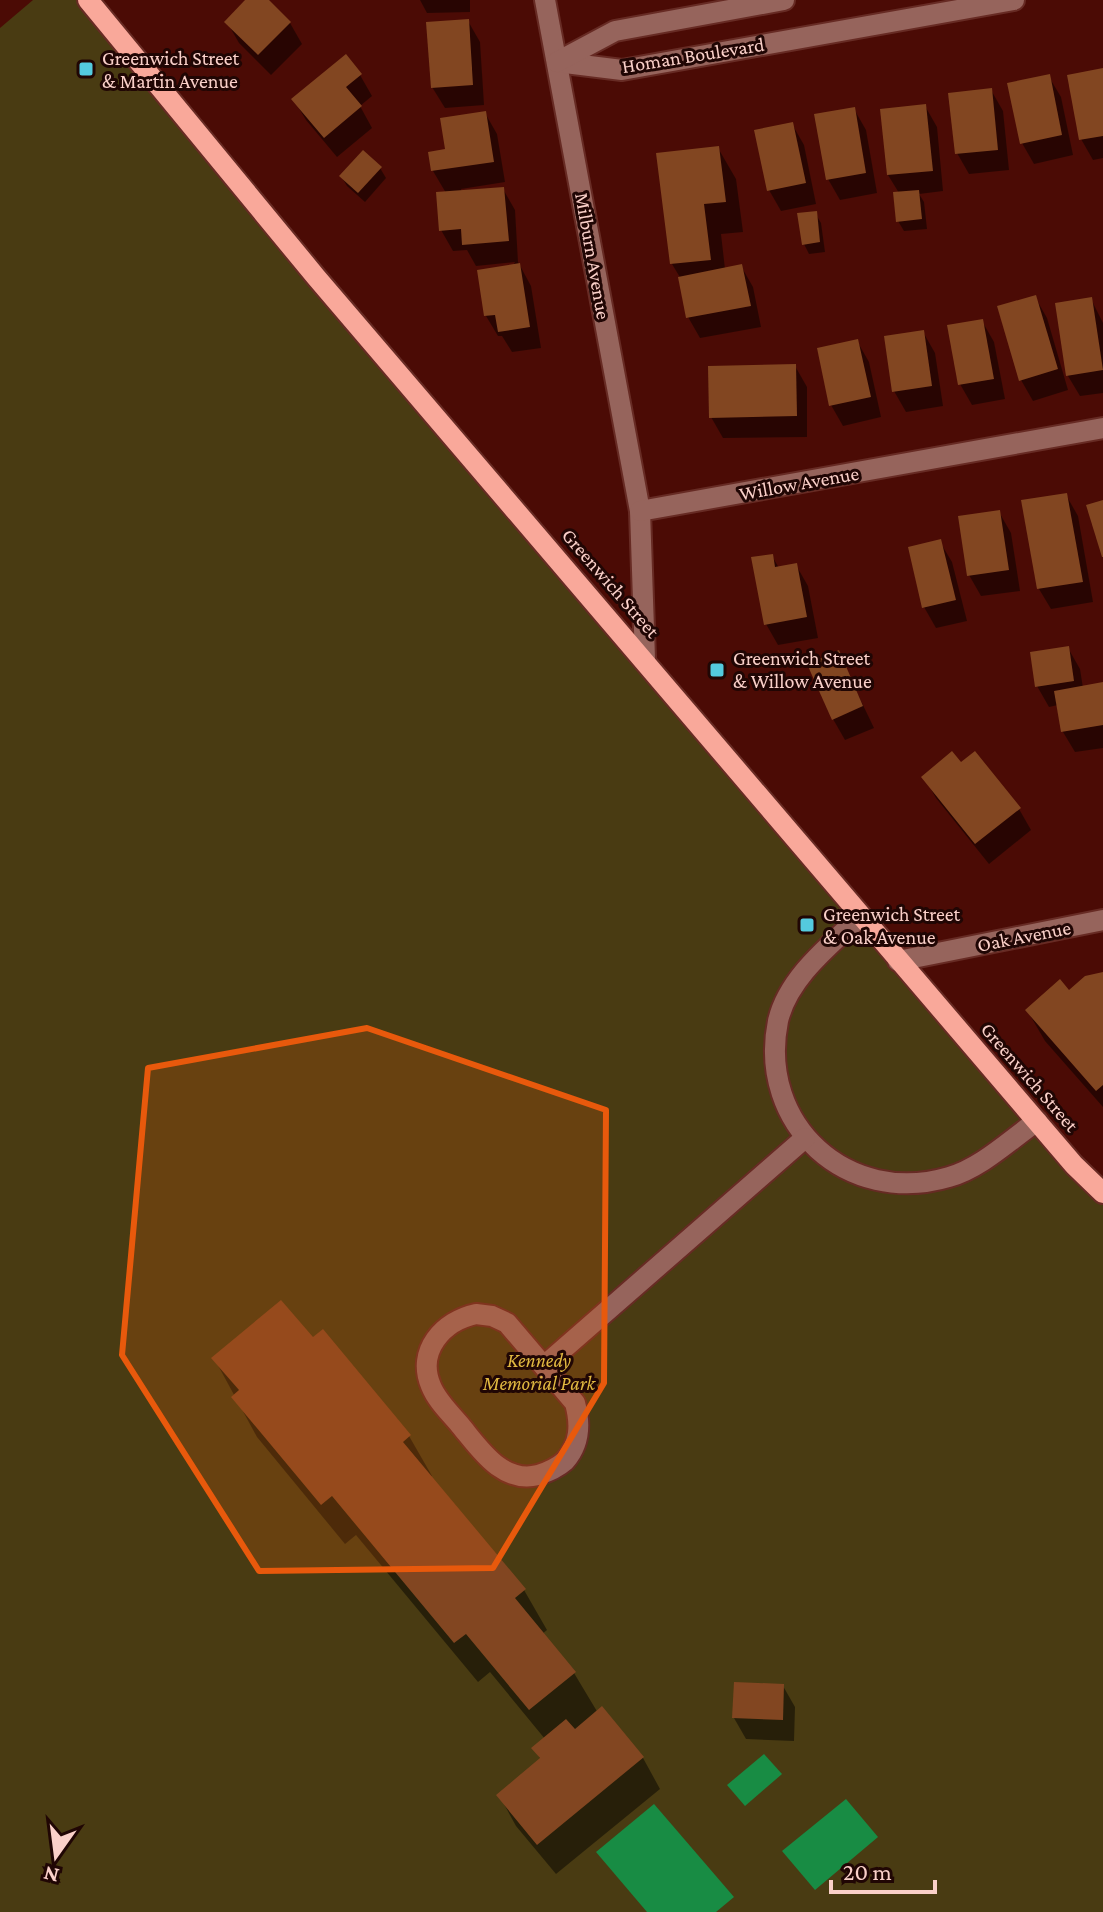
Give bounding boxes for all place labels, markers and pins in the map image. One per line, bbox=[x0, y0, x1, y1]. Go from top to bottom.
place label: Greenwich Street & Martin Avenue bbox=[102, 47, 240, 92]
marker: Greenwich Street & Martin Avenue bbox=[77, 60, 95, 78]
place label: Greenwich Street & Willow Avenue bbox=[733, 647, 872, 692]
marker: Greenwich Street & Willow Avenue bbox=[708, 661, 726, 679]
place label: Greenwich Street & Oak Avenue bbox=[823, 903, 961, 948]
marker: Greenwich Street & Oak Avenue bbox=[798, 916, 816, 934]

